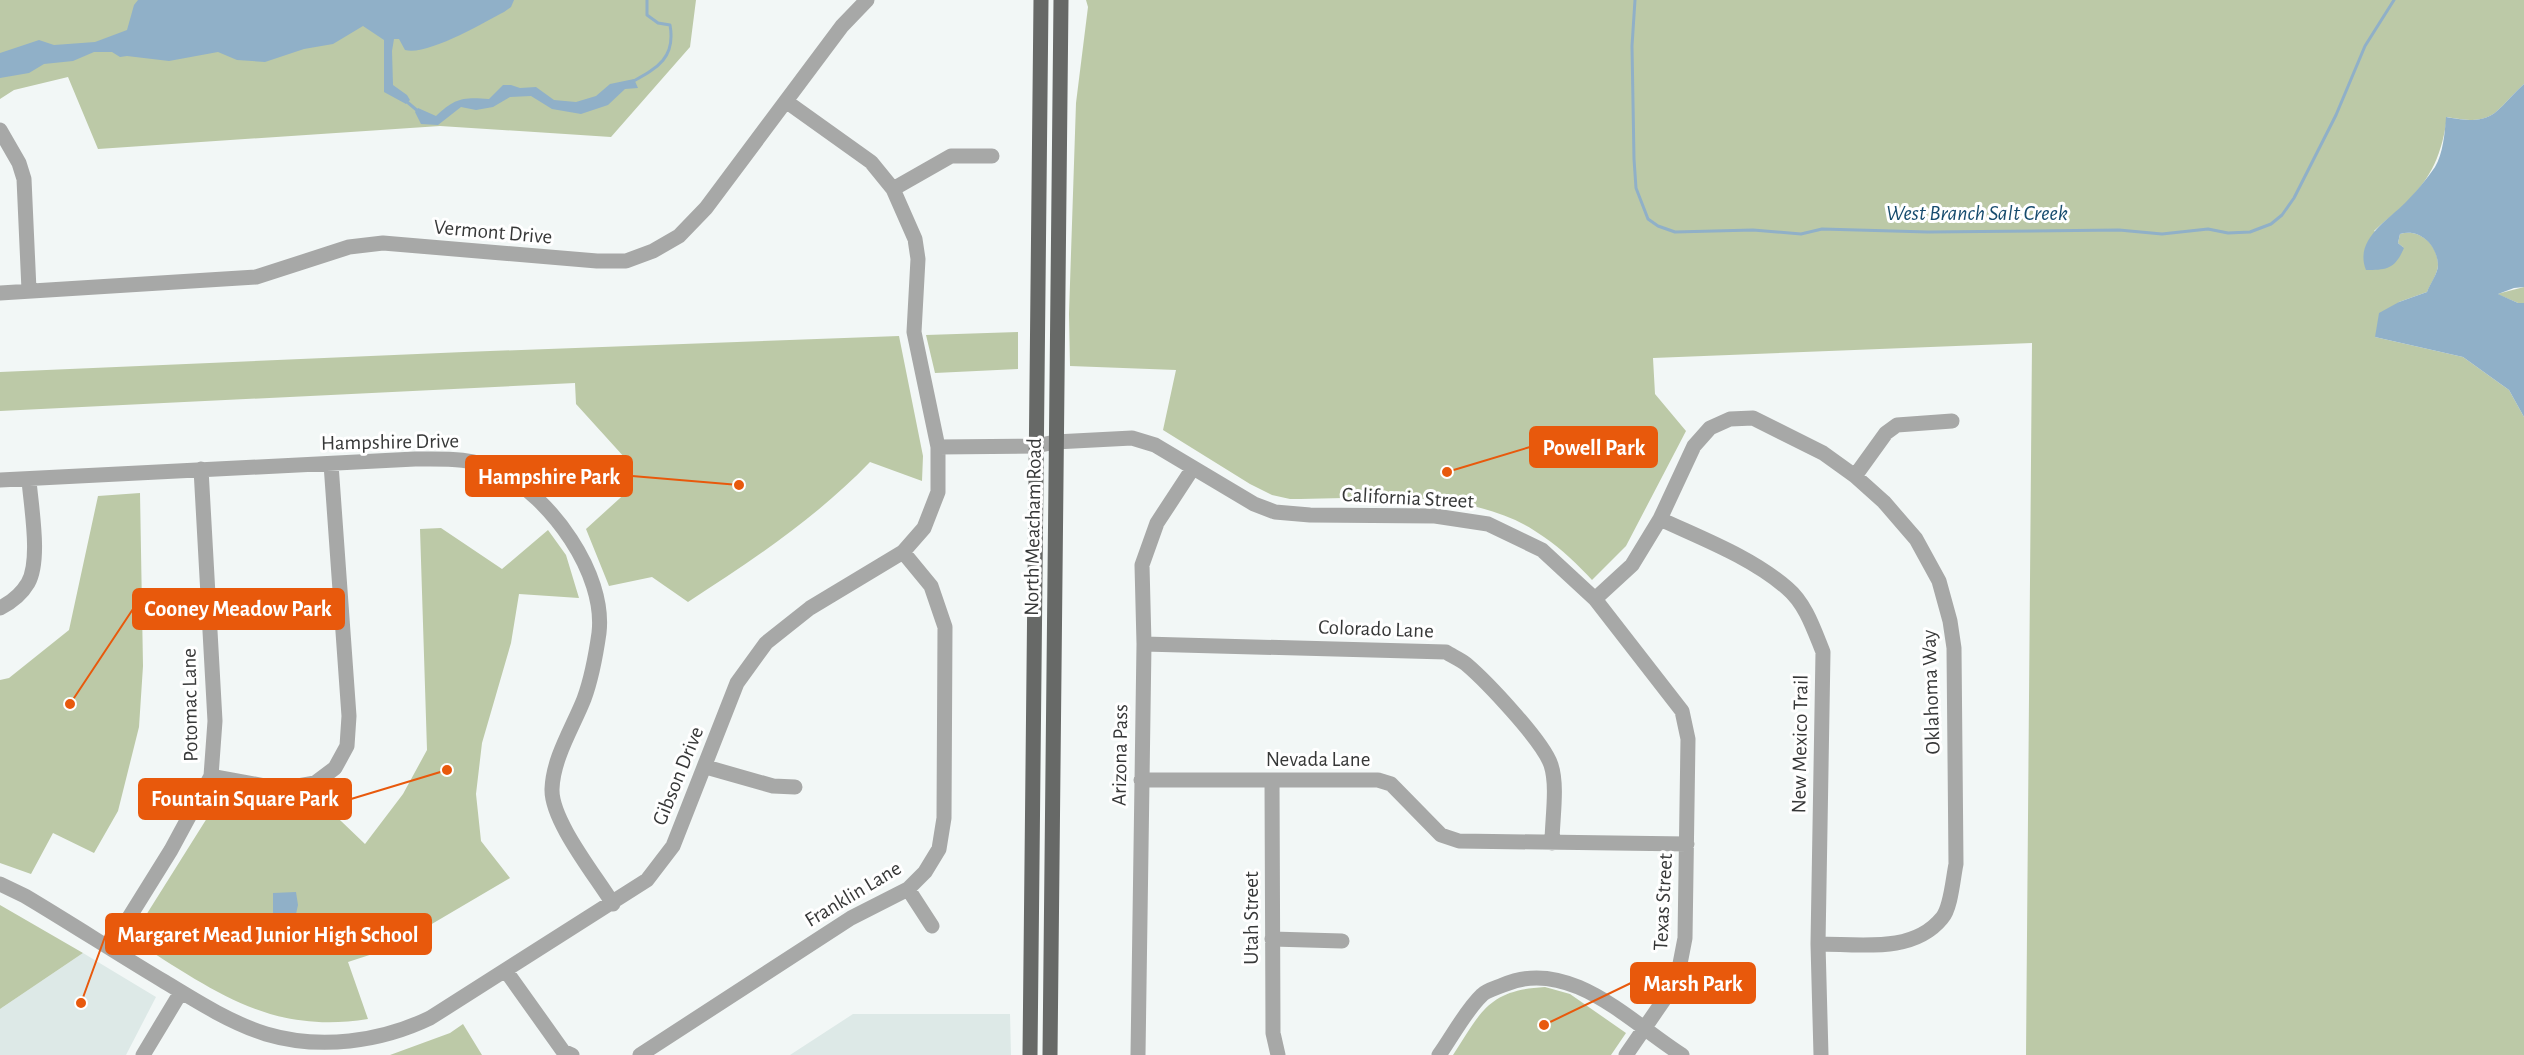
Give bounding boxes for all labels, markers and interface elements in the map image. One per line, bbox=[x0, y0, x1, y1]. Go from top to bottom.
water label: West Branch Salt Creek bbox=[1886, 202, 2068, 224]
street label: Vermont Drive bbox=[433, 216, 553, 248]
callout: Powell Park bbox=[1530, 427, 1657, 467]
street label: Hampshire Drive bbox=[321, 430, 459, 454]
text: Powell Park bbox=[1543, 437, 1646, 459]
street label: North Meacham Road bbox=[1021, 438, 1045, 616]
callout: Hampshire Park bbox=[466, 456, 632, 496]
text: Hampshire Park bbox=[478, 466, 620, 488]
street label: California Street bbox=[1341, 484, 1475, 512]
callout: Cooney Meadow Park bbox=[133, 589, 344, 629]
text: Cooney Meadow Park bbox=[144, 598, 332, 621]
street label: Colorado Lane bbox=[1318, 616, 1434, 642]
street label: Oklahoma Way bbox=[1918, 629, 1944, 755]
street label: Potomac Lane bbox=[179, 648, 201, 762]
street label: New Mexico Trail bbox=[1788, 675, 1812, 813]
street label: Arizona Pass bbox=[1109, 704, 1131, 806]
street label: Gibson Drive bbox=[649, 724, 707, 828]
street label: Nevada Lane bbox=[1266, 749, 1370, 770]
callout: Fountain Square Park bbox=[139, 779, 351, 819]
text: Fountain Square Park bbox=[151, 788, 339, 810]
street label: Texas Street bbox=[1650, 852, 1676, 951]
street label: Franklin Lane bbox=[801, 857, 905, 931]
street label: Utah Street bbox=[1241, 871, 1262, 965]
callout: Margaret Mead Junior High School bbox=[106, 914, 431, 954]
text: Margaret Mead Junior High School bbox=[117, 924, 419, 946]
callout: Marsh Park bbox=[1631, 963, 1755, 1003]
text: Marsh Park bbox=[1643, 973, 1743, 995]

